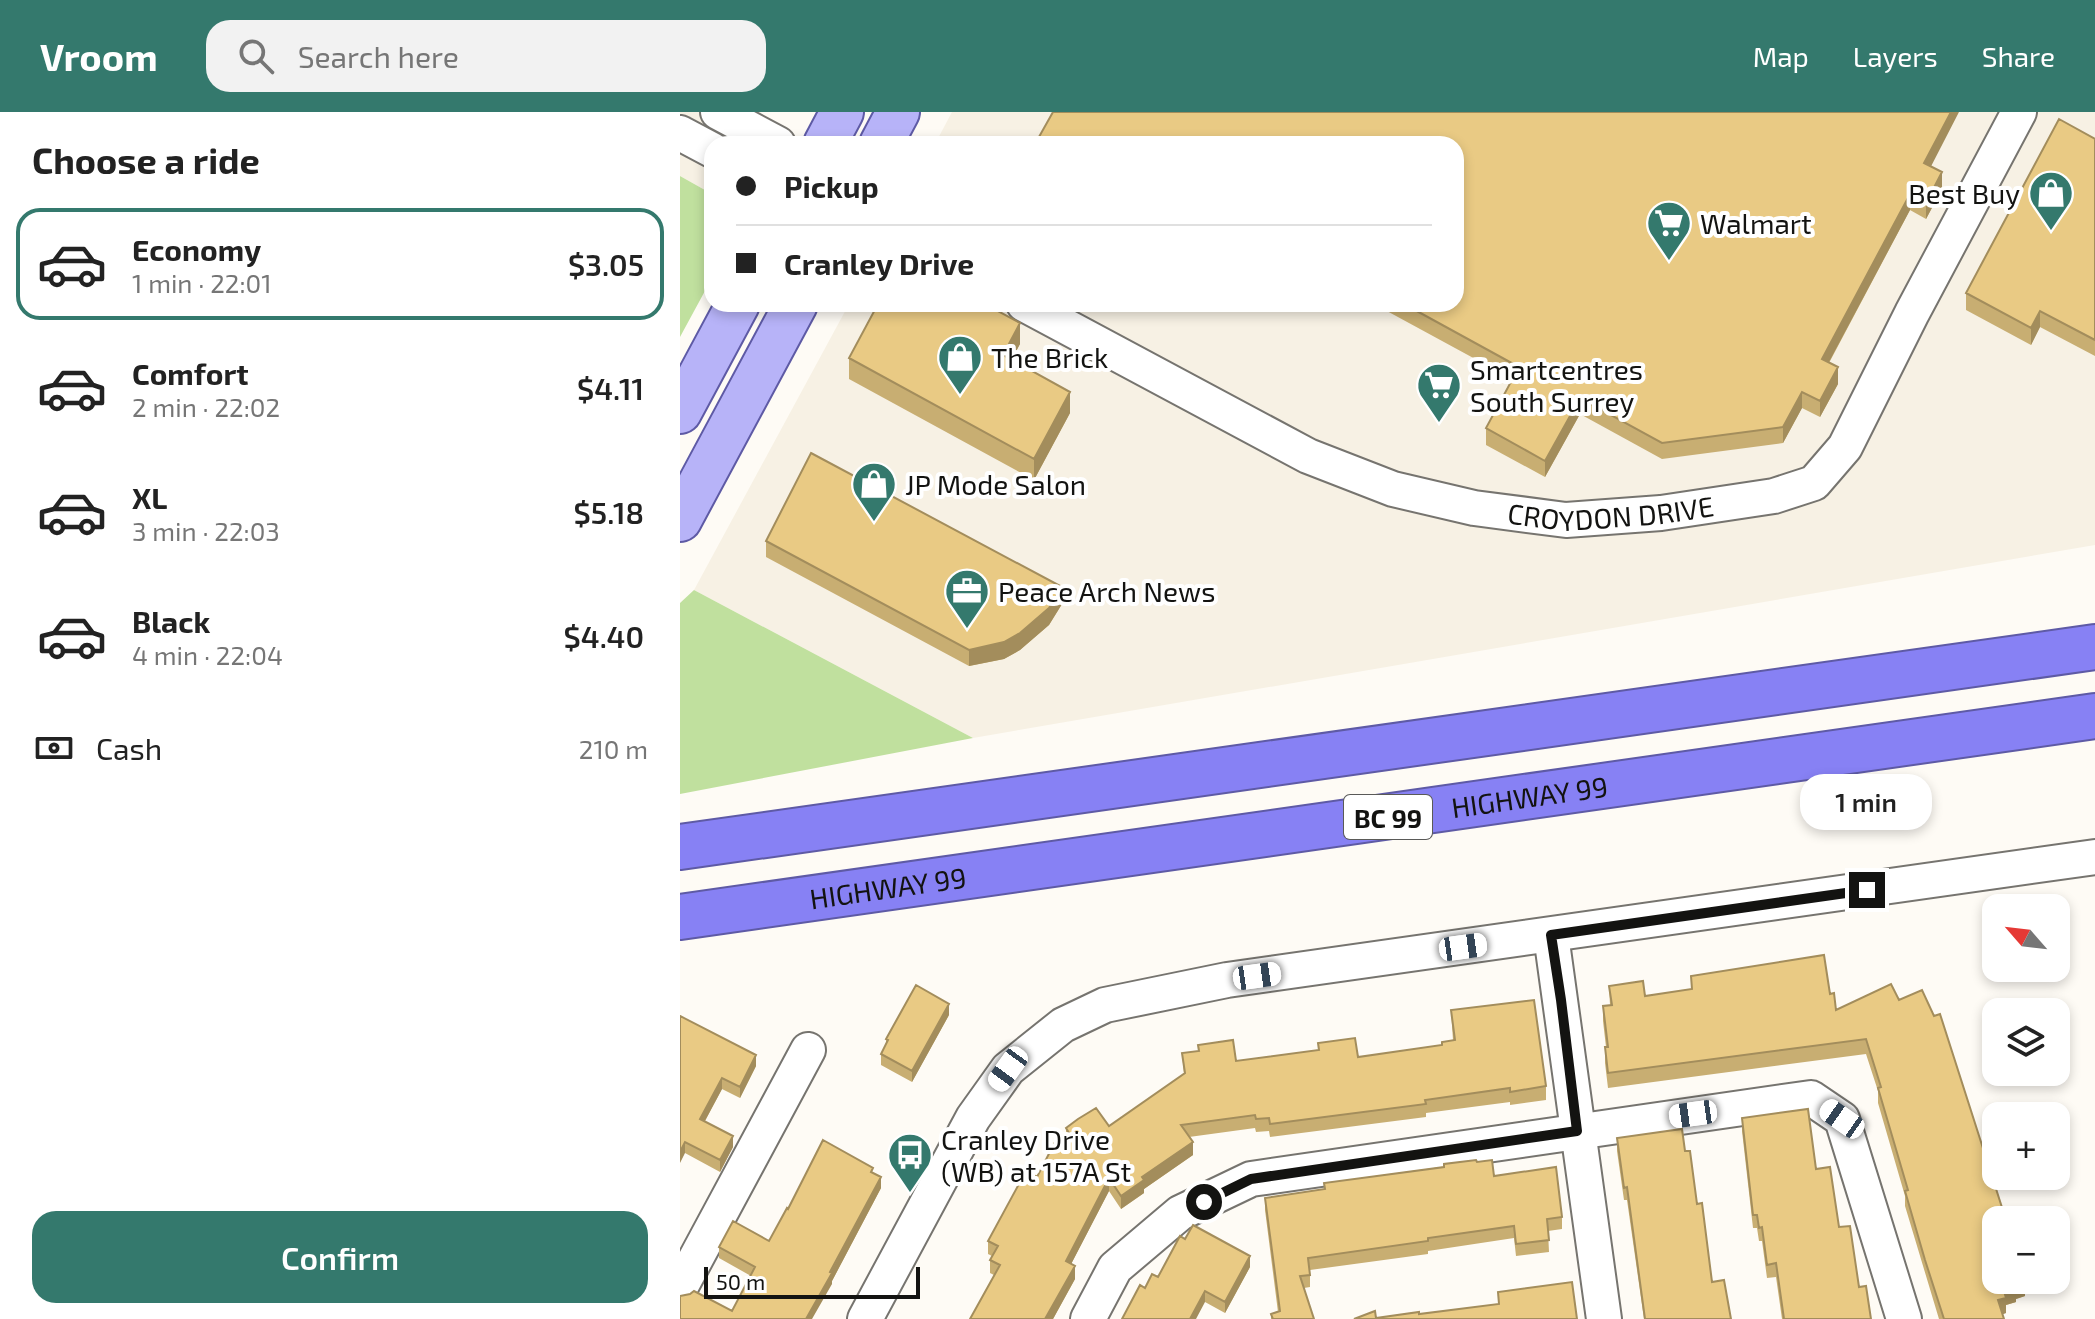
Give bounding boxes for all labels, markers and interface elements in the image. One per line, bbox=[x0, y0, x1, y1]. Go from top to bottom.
search box bbox=[206, 20, 766, 92]
text: Vroom bbox=[40, 33, 158, 79]
icon: search bbox=[234, 34, 278, 78]
text: Search here bbox=[298, 38, 459, 74]
text: Map bbox=[1753, 39, 1809, 73]
text: Layers bbox=[1853, 39, 1938, 73]
text: Share bbox=[1982, 39, 2055, 73]
text: Choose a ride bbox=[32, 138, 260, 181]
text: Pickup bbox=[784, 168, 879, 204]
shop icon: Best Buy bbox=[2027, 169, 2075, 232]
place label: Best Buy bbox=[1908, 176, 2020, 210]
supermarket icon: Walmart bbox=[1645, 199, 1693, 262]
place label: Walmart bbox=[1700, 206, 1812, 240]
icon: car bbox=[36, 228, 108, 300]
text: Economy bbox=[132, 231, 261, 267]
text: Cranley Drive bbox=[784, 245, 974, 281]
text: $3.05 bbox=[568, 246, 644, 282]
text: 1 min · 22:01 bbox=[132, 267, 272, 298]
shop icon: The Brick bbox=[936, 333, 984, 396]
place label: The Brick bbox=[991, 340, 1108, 374]
icon: car bbox=[36, 352, 108, 424]
place label: Smartcentres South Surrey bbox=[1470, 352, 1643, 418]
text: Comfort bbox=[132, 355, 249, 391]
supermarket icon: Smartcentres South Surrey bbox=[1415, 361, 1463, 424]
text: $4.11 bbox=[577, 370, 644, 406]
text: 2 min · 22:02 bbox=[132, 391, 280, 422]
shop icon: JP Mode Salon bbox=[850, 460, 898, 523]
place label: JP Mode Salon bbox=[905, 467, 1086, 501]
icon: car bbox=[36, 476, 108, 548]
text: XL bbox=[132, 479, 167, 515]
street label: CROYDON DRIVE bbox=[1506, 488, 1716, 537]
text: $5.18 bbox=[574, 494, 644, 530]
text: 3 min · 22:03 bbox=[132, 515, 280, 546]
office icon: Peace Arch News bbox=[943, 567, 991, 630]
place label: Peace Arch News bbox=[998, 574, 1215, 608]
icon: car bbox=[36, 600, 108, 672]
text: Black bbox=[132, 603, 210, 639]
text: $4.40 bbox=[564, 618, 644, 654]
text: 4 min · 22:04 bbox=[132, 639, 283, 670]
icon: cash bbox=[32, 726, 76, 770]
text: Cash bbox=[96, 730, 162, 766]
text: 210 m bbox=[579, 733, 648, 764]
street label: HIGHWAY 99 bbox=[1449, 768, 1610, 824]
callout: 1 min bbox=[1801, 774, 1933, 830]
text: 1 min bbox=[1835, 786, 1897, 817]
road number: BC 99 bbox=[1344, 795, 1432, 839]
street label: HIGHWAY 99 bbox=[807, 860, 968, 915]
route end bbox=[1849, 872, 1885, 908]
north arrow bbox=[1982, 894, 2070, 982]
map controls bbox=[1982, 894, 2070, 1294]
car bbox=[1438, 932, 1488, 962]
car bbox=[1232, 961, 1282, 991]
button: layers bbox=[1982, 998, 2070, 1086]
car bbox=[984, 1043, 1032, 1095]
car bbox=[1815, 1095, 1869, 1143]
car bbox=[1668, 1099, 1718, 1129]
button: + bbox=[1982, 1102, 2070, 1190]
place label: Cranley Drive (WB) at 157A St bbox=[941, 1122, 1131, 1188]
bus stop icon: Cranley Drive (WB) at 157A St bbox=[886, 1131, 934, 1194]
route start bbox=[1186, 1184, 1222, 1220]
button: − bbox=[1982, 1206, 2070, 1294]
button: Confirm bbox=[32, 1211, 648, 1303]
scale bar bbox=[704, 1263, 920, 1299]
text: 50 m bbox=[716, 1268, 765, 1294]

